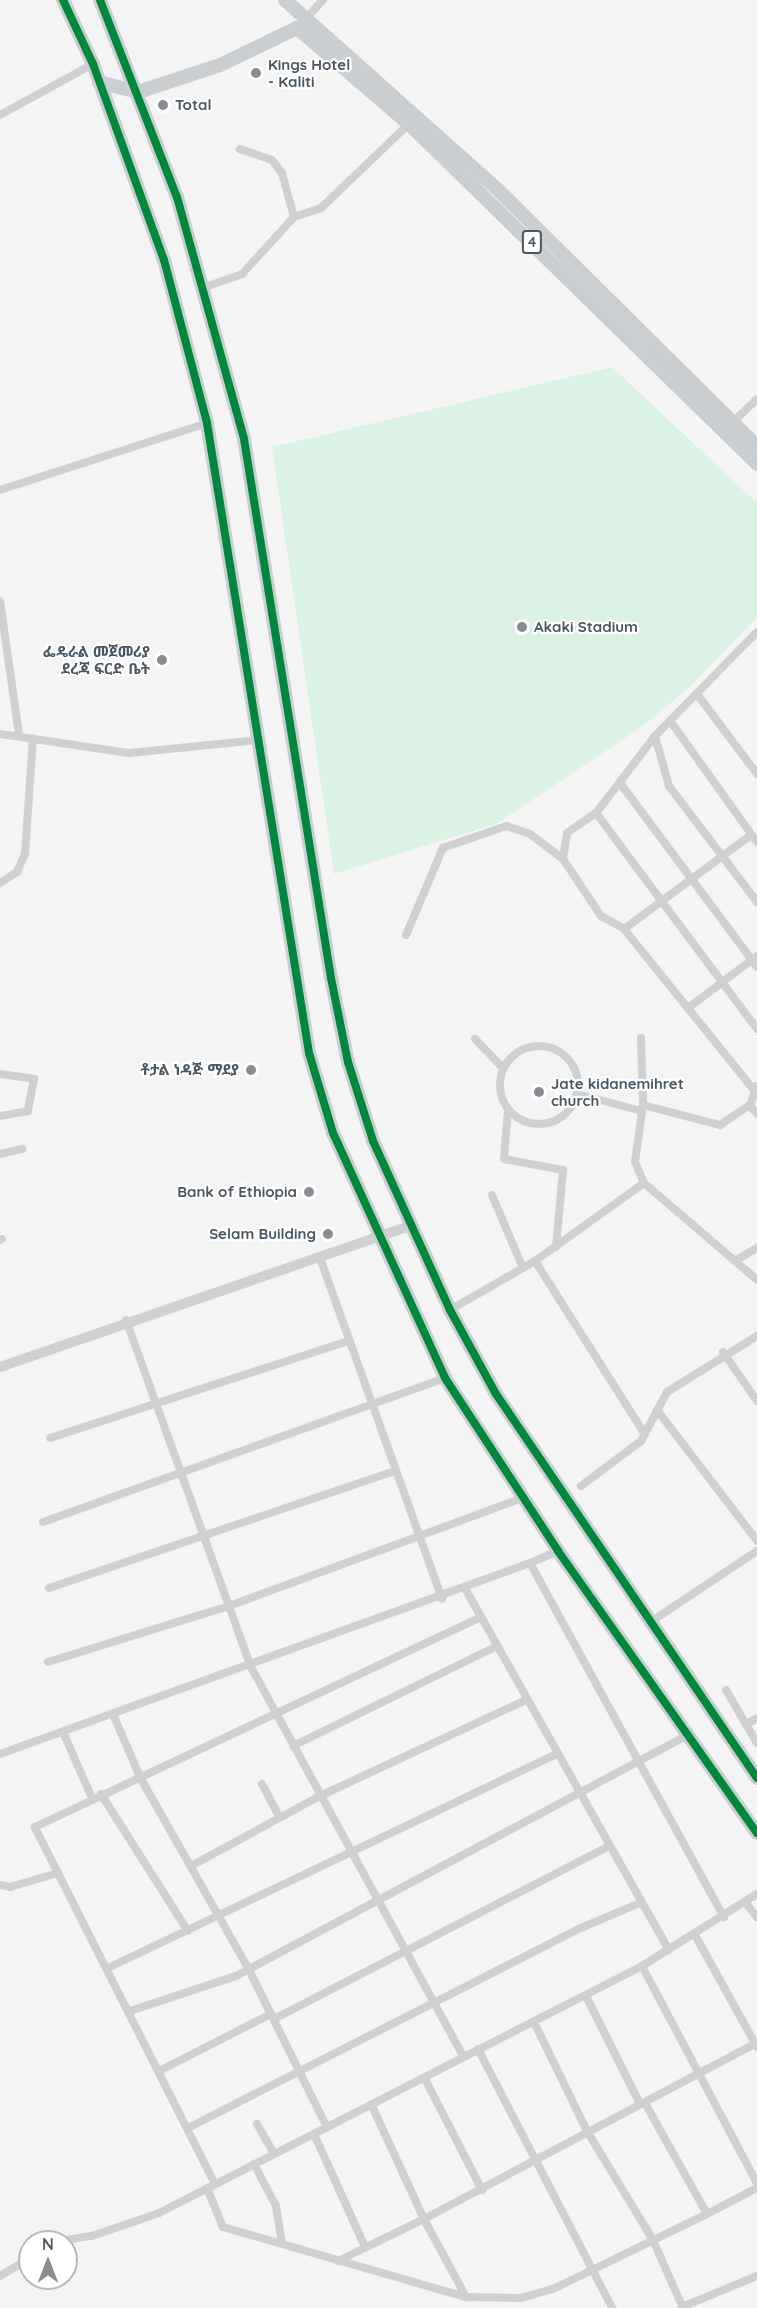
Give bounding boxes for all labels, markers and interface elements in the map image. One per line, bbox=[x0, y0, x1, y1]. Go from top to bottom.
place label: Kings Hotel - Kaliti bbox=[268, 55, 350, 90]
marker: Kings Hotel - Kaliti bbox=[249, 66, 263, 80]
place label: Total bbox=[175, 96, 212, 114]
marker: Total bbox=[156, 98, 170, 112]
road number: 4 bbox=[522, 231, 542, 253]
place label: Akaki Stadium bbox=[534, 618, 638, 636]
marker: Akaki Stadium bbox=[515, 620, 529, 634]
place label: ፌዴራል መጀመሪያ ደረጃ ፍርድ ቤት bbox=[43, 642, 150, 677]
marker: ፌዴራል መጀመሪያ ደረጃ ፍርድ ቤት bbox=[155, 653, 169, 667]
place label: ቶታል ነዳጅ ማደያ bbox=[140, 1061, 239, 1079]
marker: ቶታል ነዳጅ ማደያ bbox=[244, 1063, 258, 1077]
place label: Jate kidanemihret church bbox=[551, 1074, 684, 1109]
marker: Jate kidanemihret church bbox=[532, 1085, 546, 1099]
place label: Bank of Ethiopia bbox=[177, 1183, 297, 1201]
marker: Bank of Ethiopia bbox=[302, 1185, 316, 1199]
place label: Selam Building bbox=[209, 1225, 316, 1243]
marker: Selam Building bbox=[321, 1227, 335, 1241]
north arrow bbox=[18, 2230, 78, 2290]
text: N bbox=[42, 2234, 54, 2254]

